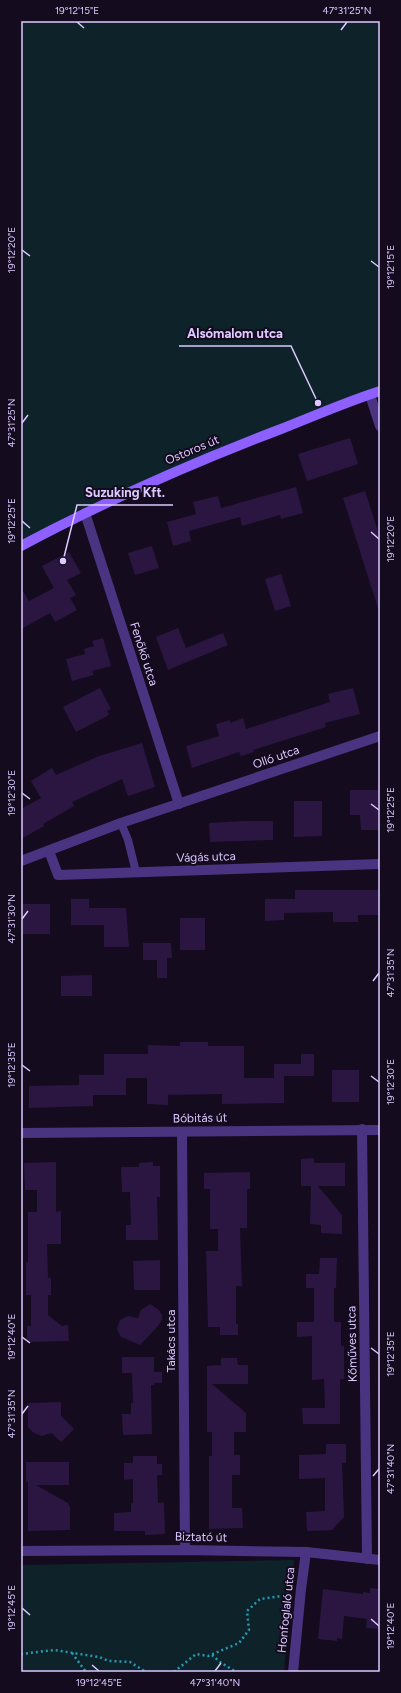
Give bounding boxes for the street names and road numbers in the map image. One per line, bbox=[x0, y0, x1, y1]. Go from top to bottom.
street label: Ostoros út bbox=[163, 432, 221, 468]
street label: Fenőkő utca bbox=[127, 620, 161, 688]
street label: Olló utca bbox=[251, 743, 301, 771]
street label: Vágás utca bbox=[176, 849, 236, 865]
street label: Bóbitás út bbox=[173, 1111, 228, 1125]
street label: Kőműves utca bbox=[344, 1306, 360, 1382]
street label: Takács utca bbox=[164, 1310, 178, 1372]
street label: Biztató út bbox=[175, 1530, 228, 1544]
street label: Honfoglaló utca bbox=[275, 1566, 297, 1654]

